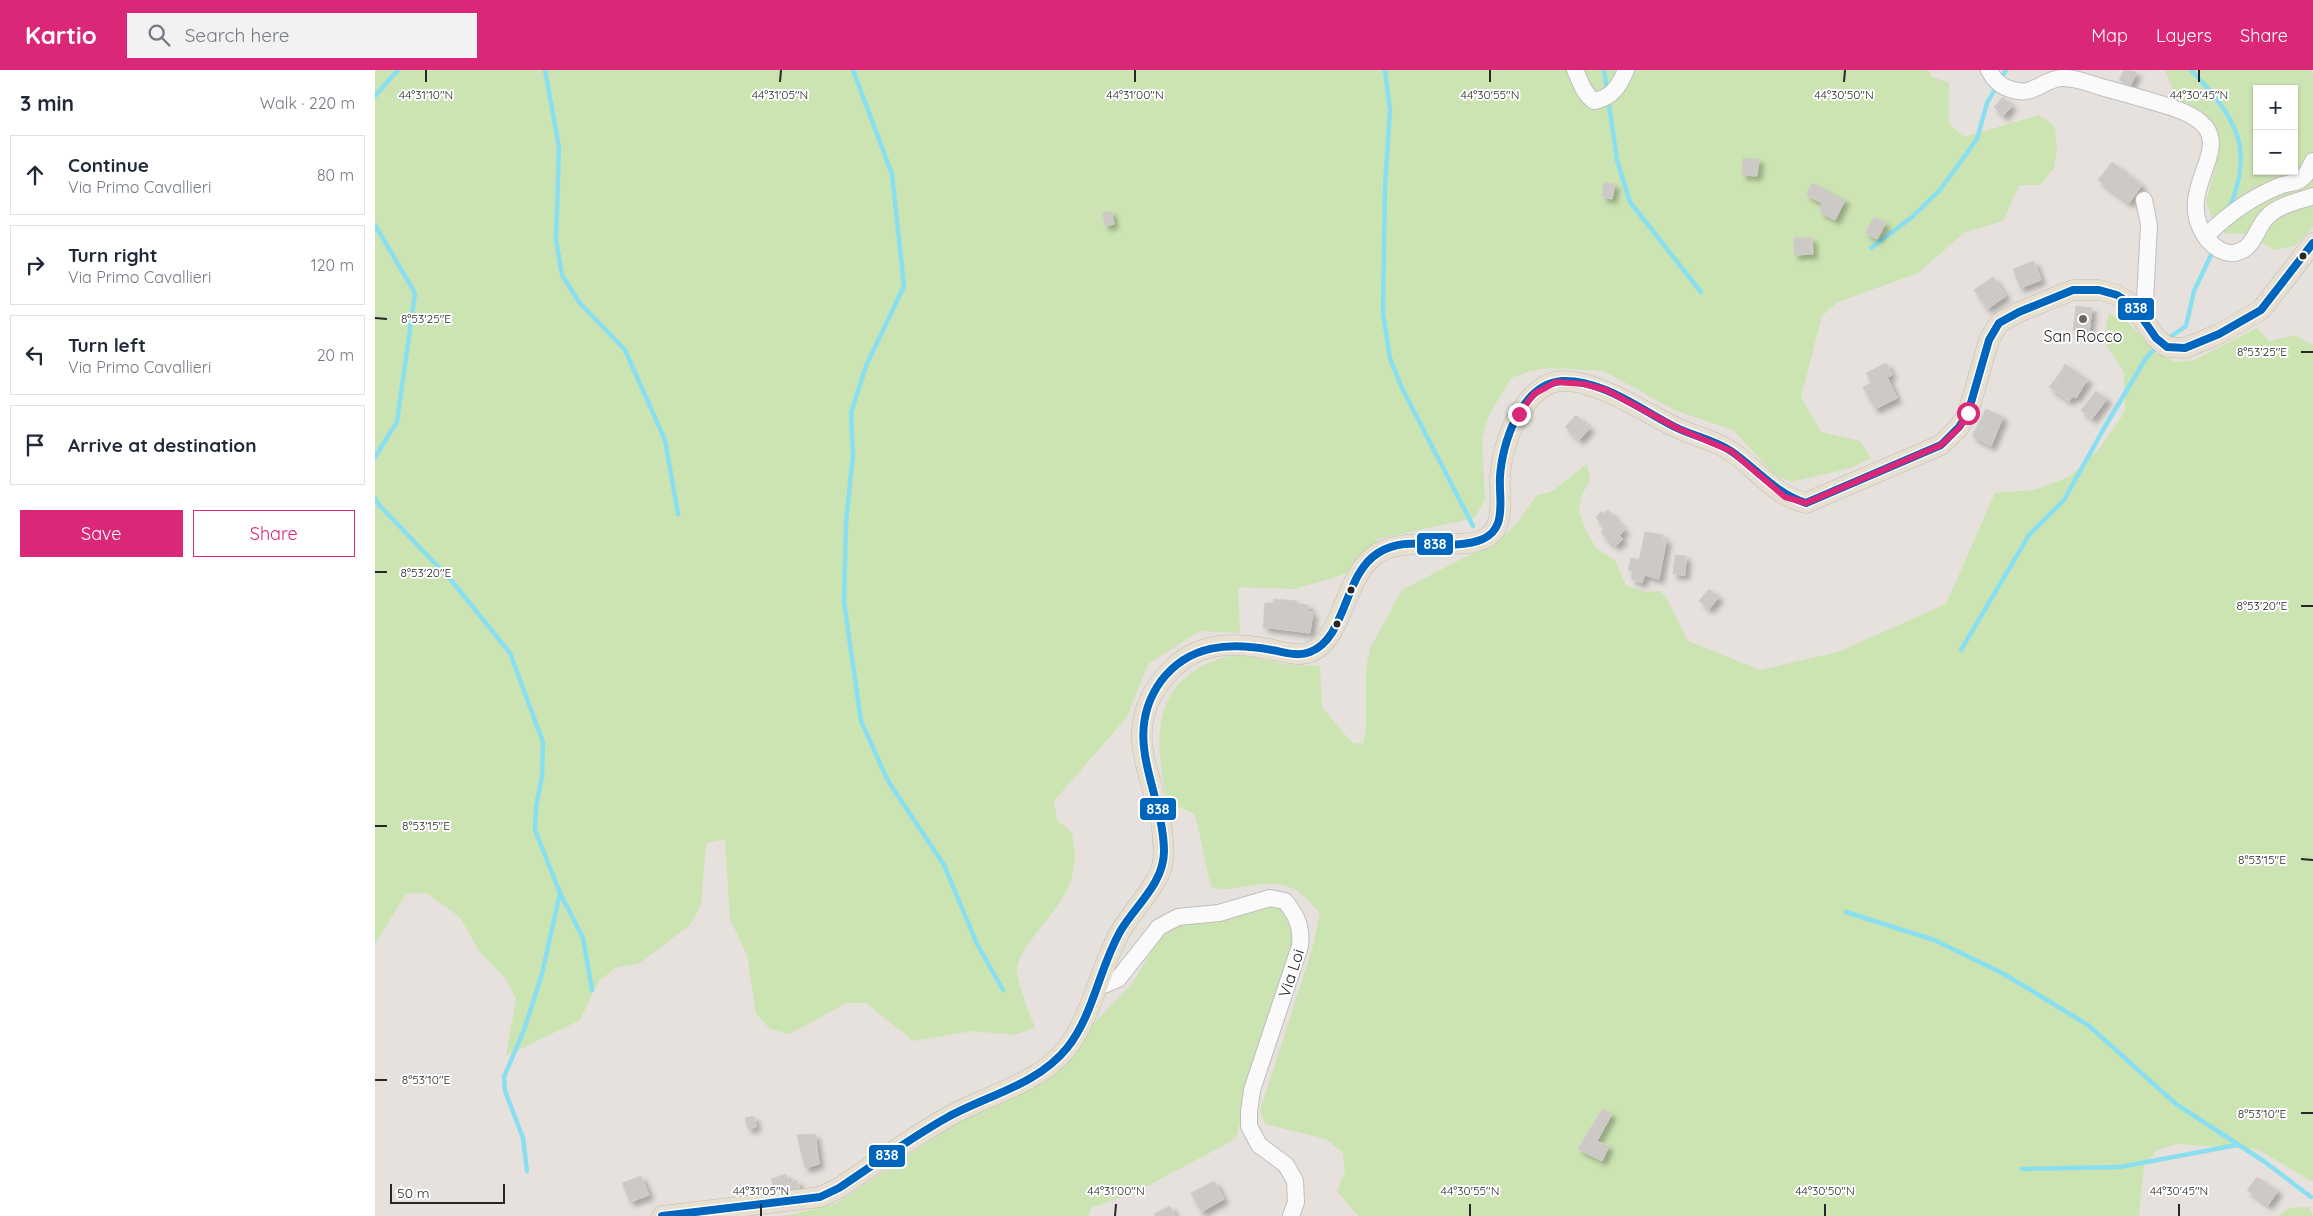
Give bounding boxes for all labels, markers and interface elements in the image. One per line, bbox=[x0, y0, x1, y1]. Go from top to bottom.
search box bbox=[127, 13, 477, 58]
text: Kartio bbox=[25, 20, 97, 50]
icon: search bbox=[145, 21, 173, 49]
text: Search here bbox=[185, 23, 290, 47]
text: Map bbox=[2091, 24, 2128, 47]
text: Layers bbox=[2156, 24, 2212, 47]
text: Share bbox=[2240, 24, 2288, 47]
map controls bbox=[2253, 85, 2298, 175]
button: + bbox=[2253, 85, 2298, 130]
text: 44°31'10"N bbox=[399, 87, 453, 102]
text: 44°31'05"N bbox=[752, 87, 808, 102]
text: 44°31'00"N bbox=[1106, 87, 1164, 102]
text: 44°30'55"N bbox=[1461, 87, 1519, 102]
text: 44°30'50"N bbox=[1814, 87, 1874, 102]
text: 44°30'45"N bbox=[2170, 87, 2228, 102]
text: 3 min bbox=[20, 90, 74, 116]
text: Walk · 220 m bbox=[260, 93, 355, 113]
button: − bbox=[2253, 130, 2298, 175]
text: Continue bbox=[68, 153, 149, 177]
icon: ahead bbox=[21, 161, 49, 189]
text: 80 m bbox=[317, 165, 354, 185]
text: Via Primo Cavallieri bbox=[68, 177, 211, 197]
text: Turn right bbox=[68, 243, 157, 267]
icon: right bbox=[21, 251, 49, 279]
unlabelled marker bbox=[2298, 251, 2308, 261]
text: 120 m bbox=[311, 255, 354, 275]
text: Via Primo Cavallieri bbox=[68, 267, 211, 287]
line badge: 838 bbox=[2117, 297, 2155, 321]
text: 838 bbox=[2125, 299, 2148, 317]
text: 8°53'25"E bbox=[401, 311, 451, 326]
marker: San Rocco bbox=[2077, 313, 2089, 325]
place label: San Rocco bbox=[2044, 326, 2122, 346]
text: Turn left bbox=[68, 333, 146, 357]
icon: left bbox=[21, 341, 49, 369]
text: 8°53'25"E bbox=[2237, 344, 2287, 359]
text: 20 m bbox=[317, 345, 354, 365]
text: Via Primo Cavallieri bbox=[68, 357, 211, 377]
route start bbox=[1957, 402, 1980, 425]
route end bbox=[1508, 403, 1531, 426]
icon: arrive bbox=[21, 431, 49, 459]
text: Arrive at destination bbox=[68, 433, 257, 457]
button: Save bbox=[20, 510, 183, 557]
button: Share bbox=[193, 510, 355, 557]
line badge: 838 bbox=[1416, 532, 1454, 556]
text: 838 bbox=[1424, 535, 1447, 553]
text: 8°53'20"E bbox=[401, 565, 452, 580]
unlabelled marker bbox=[1346, 585, 1356, 595]
text: 8°53'20"E bbox=[2237, 598, 2288, 613]
unlabelled marker bbox=[1332, 619, 1342, 629]
line badge: 838 bbox=[1139, 797, 1177, 821]
text: 838 bbox=[1147, 800, 1170, 818]
text: 8°53'15"E bbox=[402, 818, 450, 833]
text: 8°53'15"E bbox=[2238, 852, 2286, 867]
street label: Via Loi bbox=[1274, 946, 1308, 1000]
text: 8°53'10"E bbox=[402, 1072, 450, 1087]
text: 8°53'10"E bbox=[2238, 1106, 2286, 1121]
line badge: 838 bbox=[868, 1144, 906, 1168]
text: 838 bbox=[876, 1146, 899, 1164]
scale bar bbox=[390, 1181, 505, 1204]
text: 44°31'05"N bbox=[733, 1183, 789, 1198]
text: 44°31'00"N bbox=[1087, 1183, 1145, 1198]
text: 44°30'55"N bbox=[1441, 1183, 1499, 1198]
text: 44°30'50"N bbox=[1795, 1183, 1855, 1198]
text: 44°30'45"N bbox=[2150, 1183, 2208, 1198]
text: 50 m bbox=[397, 1184, 430, 1202]

